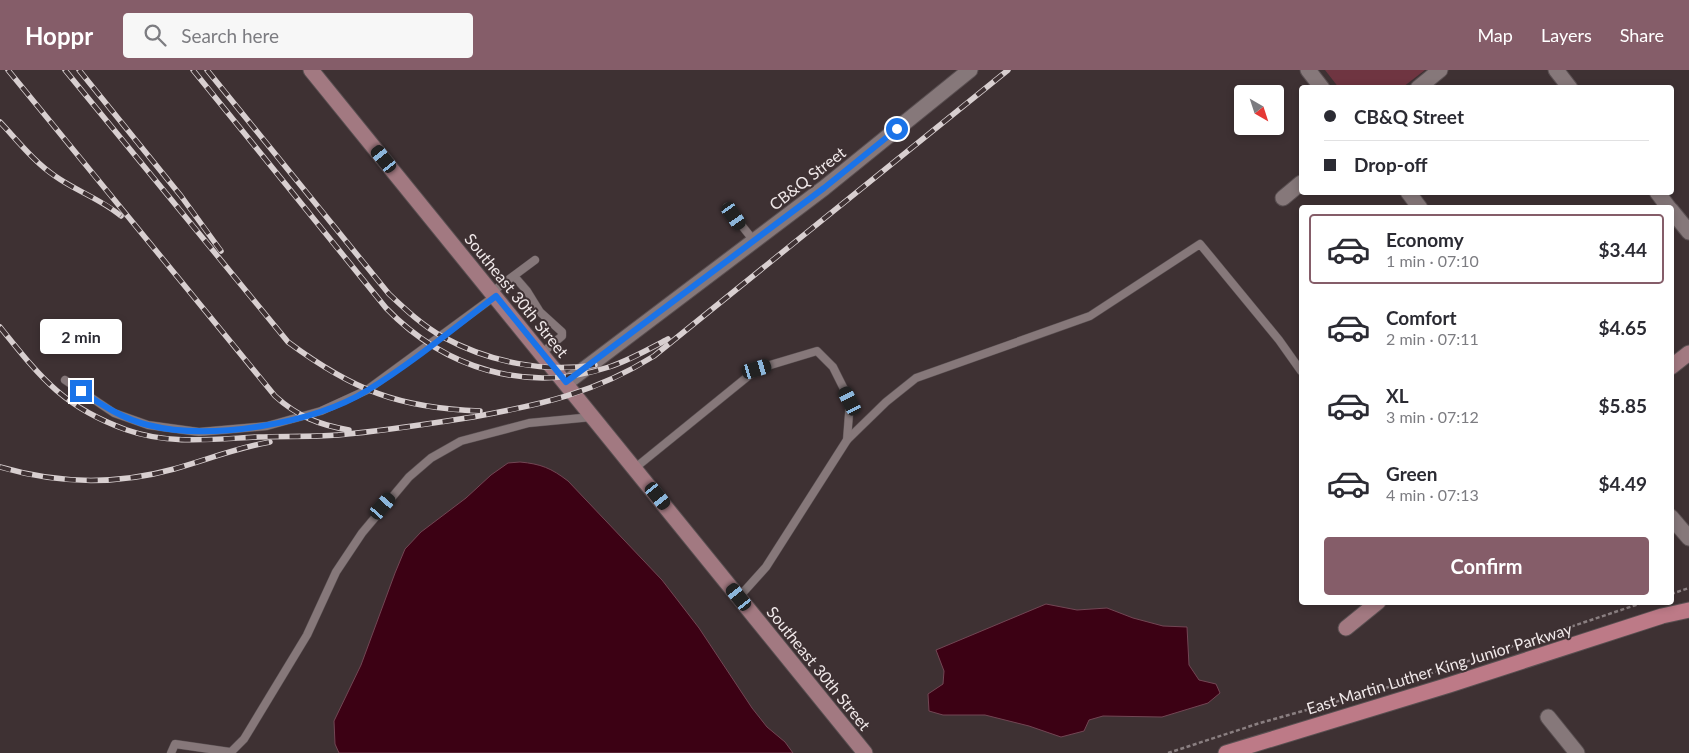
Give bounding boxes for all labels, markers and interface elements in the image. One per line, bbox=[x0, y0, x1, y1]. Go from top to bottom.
search box bbox=[123, 13, 473, 58]
text: Hoppr bbox=[25, 21, 93, 50]
icon: search bbox=[141, 21, 169, 49]
text: Search here bbox=[181, 24, 279, 47]
text: Map bbox=[1477, 24, 1513, 46]
text: Layers bbox=[1541, 24, 1592, 46]
text: Share bbox=[1620, 24, 1664, 46]
north arrow bbox=[1234, 85, 1284, 135]
map controls bbox=[1234, 85, 1284, 135]
text: CB&Q Street bbox=[1354, 105, 1464, 128]
route start bbox=[886, 118, 908, 140]
street label: CB&Q Street bbox=[765, 142, 849, 214]
car bbox=[368, 143, 399, 175]
text: Drop-off bbox=[1354, 153, 1428, 176]
car bbox=[719, 199, 748, 233]
icon: car bbox=[1326, 227, 1371, 272]
text: Economy bbox=[1386, 228, 1464, 251]
street label: Southeast 30th Street bbox=[461, 229, 573, 361]
text: $3.44 bbox=[1598, 238, 1647, 261]
text: 1 min · 07:10 bbox=[1386, 251, 1479, 270]
icon: car bbox=[1326, 305, 1371, 350]
text: Comfort bbox=[1386, 306, 1457, 329]
text: $4.65 bbox=[1598, 316, 1647, 339]
callout: 2 min bbox=[40, 318, 122, 354]
text: 2 min bbox=[61, 327, 101, 346]
text: 2 min · 07:11 bbox=[1386, 329, 1479, 348]
car bbox=[740, 358, 773, 380]
route end bbox=[70, 380, 92, 402]
icon: car bbox=[1326, 383, 1371, 428]
car bbox=[836, 384, 863, 418]
text: XL bbox=[1386, 384, 1409, 407]
text: $5.85 bbox=[1598, 394, 1647, 417]
text: 3 min · 07:12 bbox=[1386, 407, 1479, 426]
icon: car bbox=[1326, 461, 1371, 506]
text: Green bbox=[1386, 462, 1437, 485]
text: $4.49 bbox=[1598, 472, 1647, 495]
car bbox=[642, 480, 673, 512]
text: 4 min · 07:13 bbox=[1386, 485, 1479, 504]
car bbox=[367, 490, 398, 522]
button: Confirm bbox=[1324, 537, 1649, 595]
car bbox=[723, 581, 754, 613]
street label: Southeast 30th Street bbox=[763, 602, 875, 734]
street label: East Martin Luther King Junior Parkway bbox=[1304, 618, 1575, 717]

